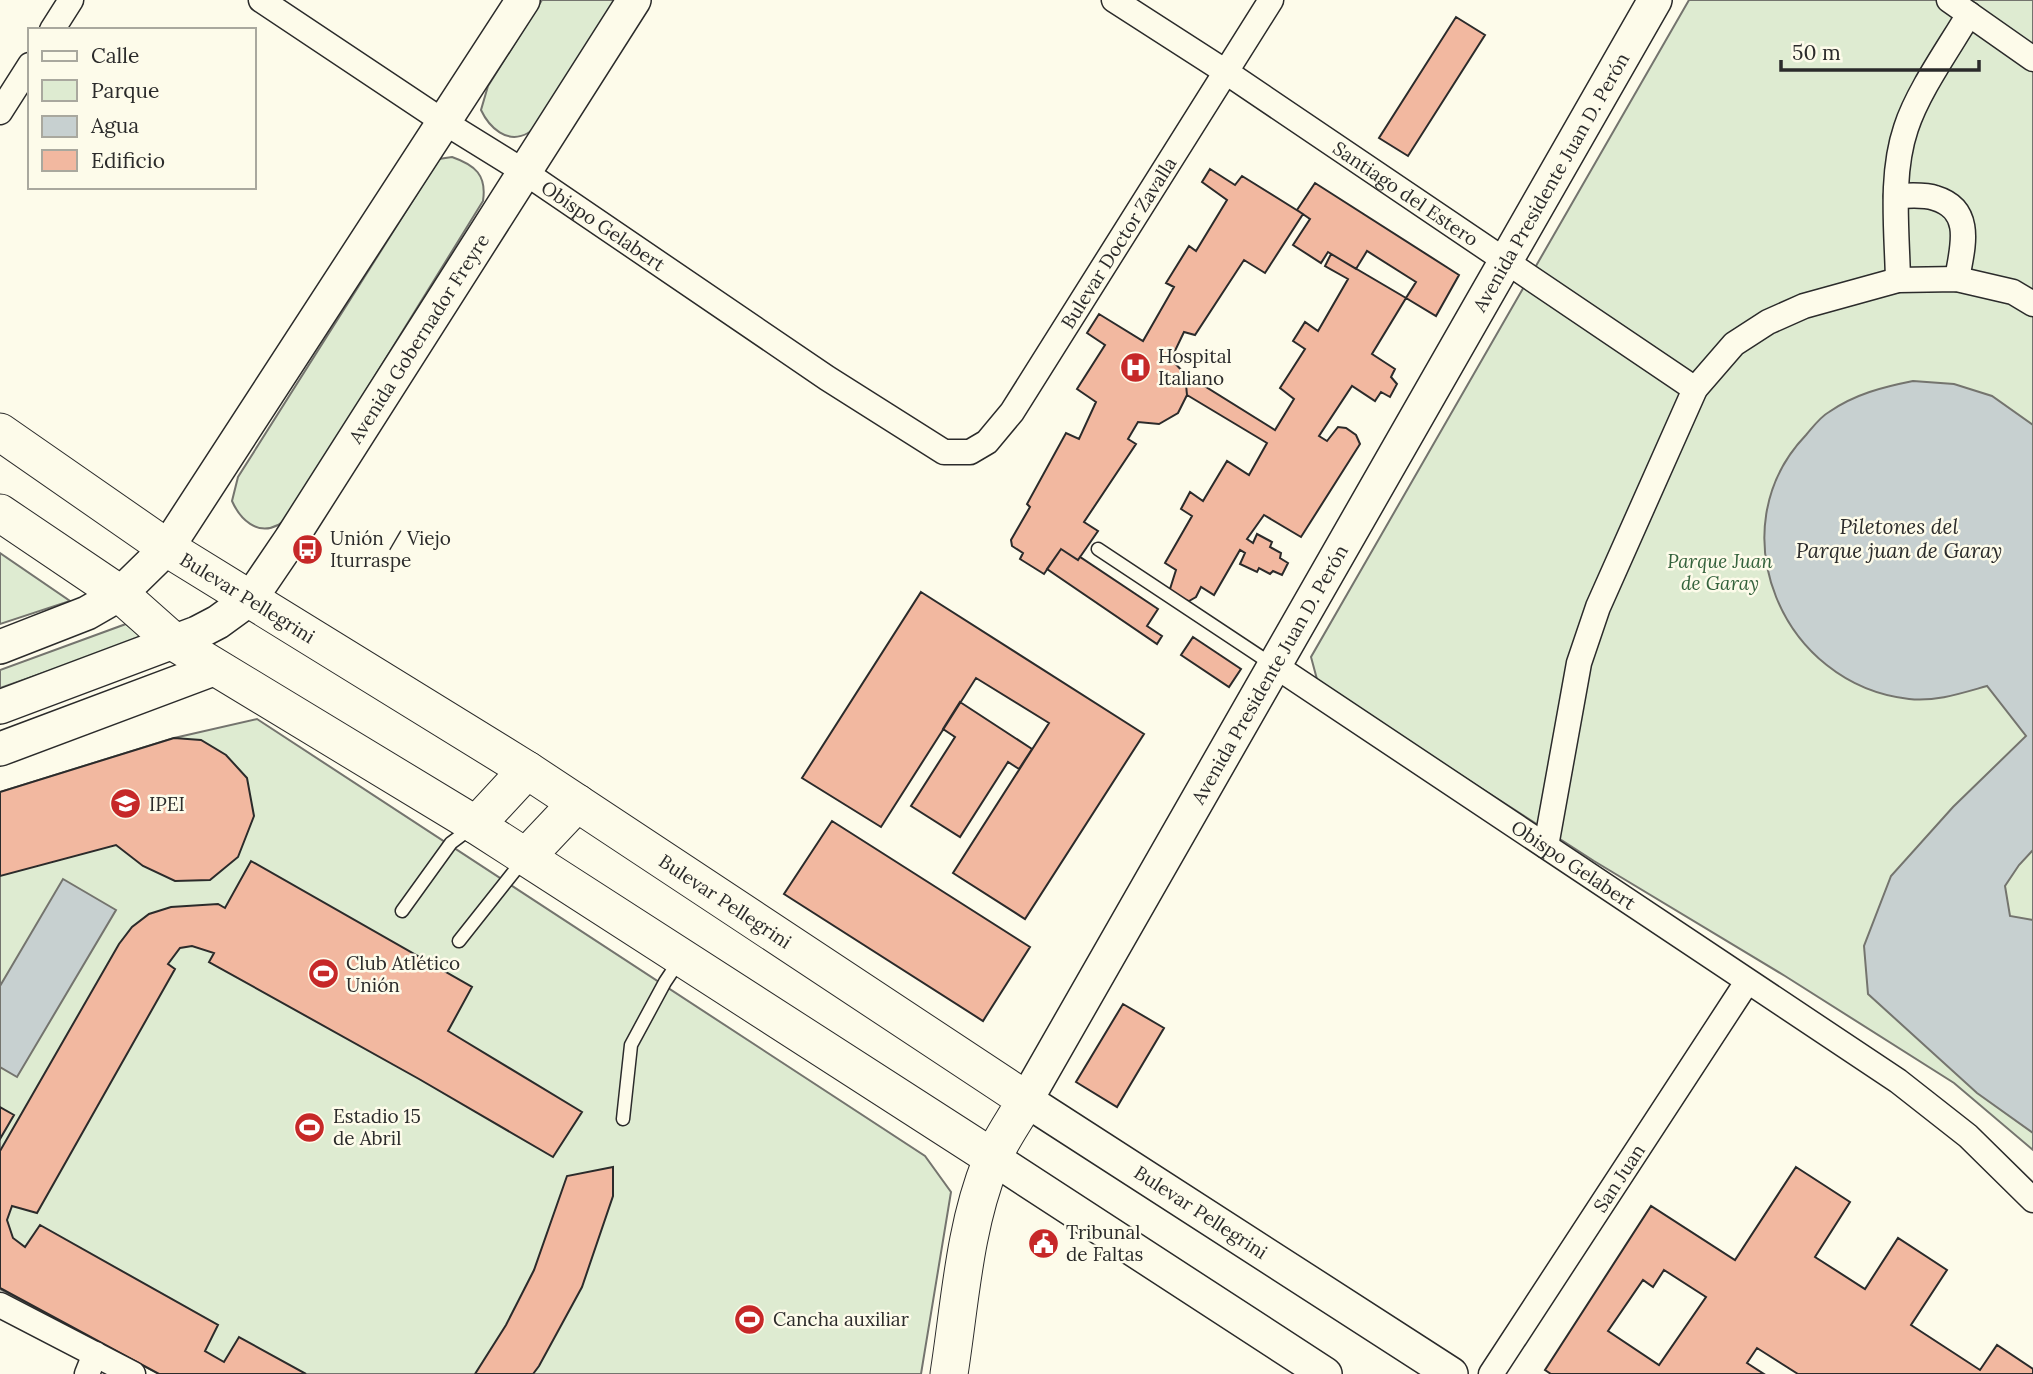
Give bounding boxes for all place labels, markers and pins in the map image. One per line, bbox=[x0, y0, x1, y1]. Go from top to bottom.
place label: Hospital Italiano bbox=[1158, 344, 1232, 390]
hospital icon: Hospital Italiano bbox=[1118, 350, 1152, 384]
place label: Unión / Viejo Iturraspe bbox=[330, 526, 451, 572]
bus stop icon: Unión / Viejo Iturraspe bbox=[290, 532, 324, 566]
school or university icon: IPEI bbox=[109, 787, 143, 821]
place label: IPEI bbox=[149, 792, 185, 816]
place label: Club Atlético Unión bbox=[346, 951, 460, 997]
sports icon: Club Atlético Unión bbox=[306, 957, 340, 991]
place label: Estadio 15 de Abril bbox=[333, 1104, 421, 1150]
sports icon: Estadio 15 de Abril bbox=[293, 1110, 327, 1144]
place label: Tribunal de Faltas bbox=[1066, 1220, 1143, 1266]
public building icon: Tribunal de Faltas bbox=[1026, 1226, 1060, 1260]
sports icon: Cancha auxiliar bbox=[733, 1302, 767, 1336]
place label: Cancha auxiliar bbox=[773, 1307, 910, 1331]

